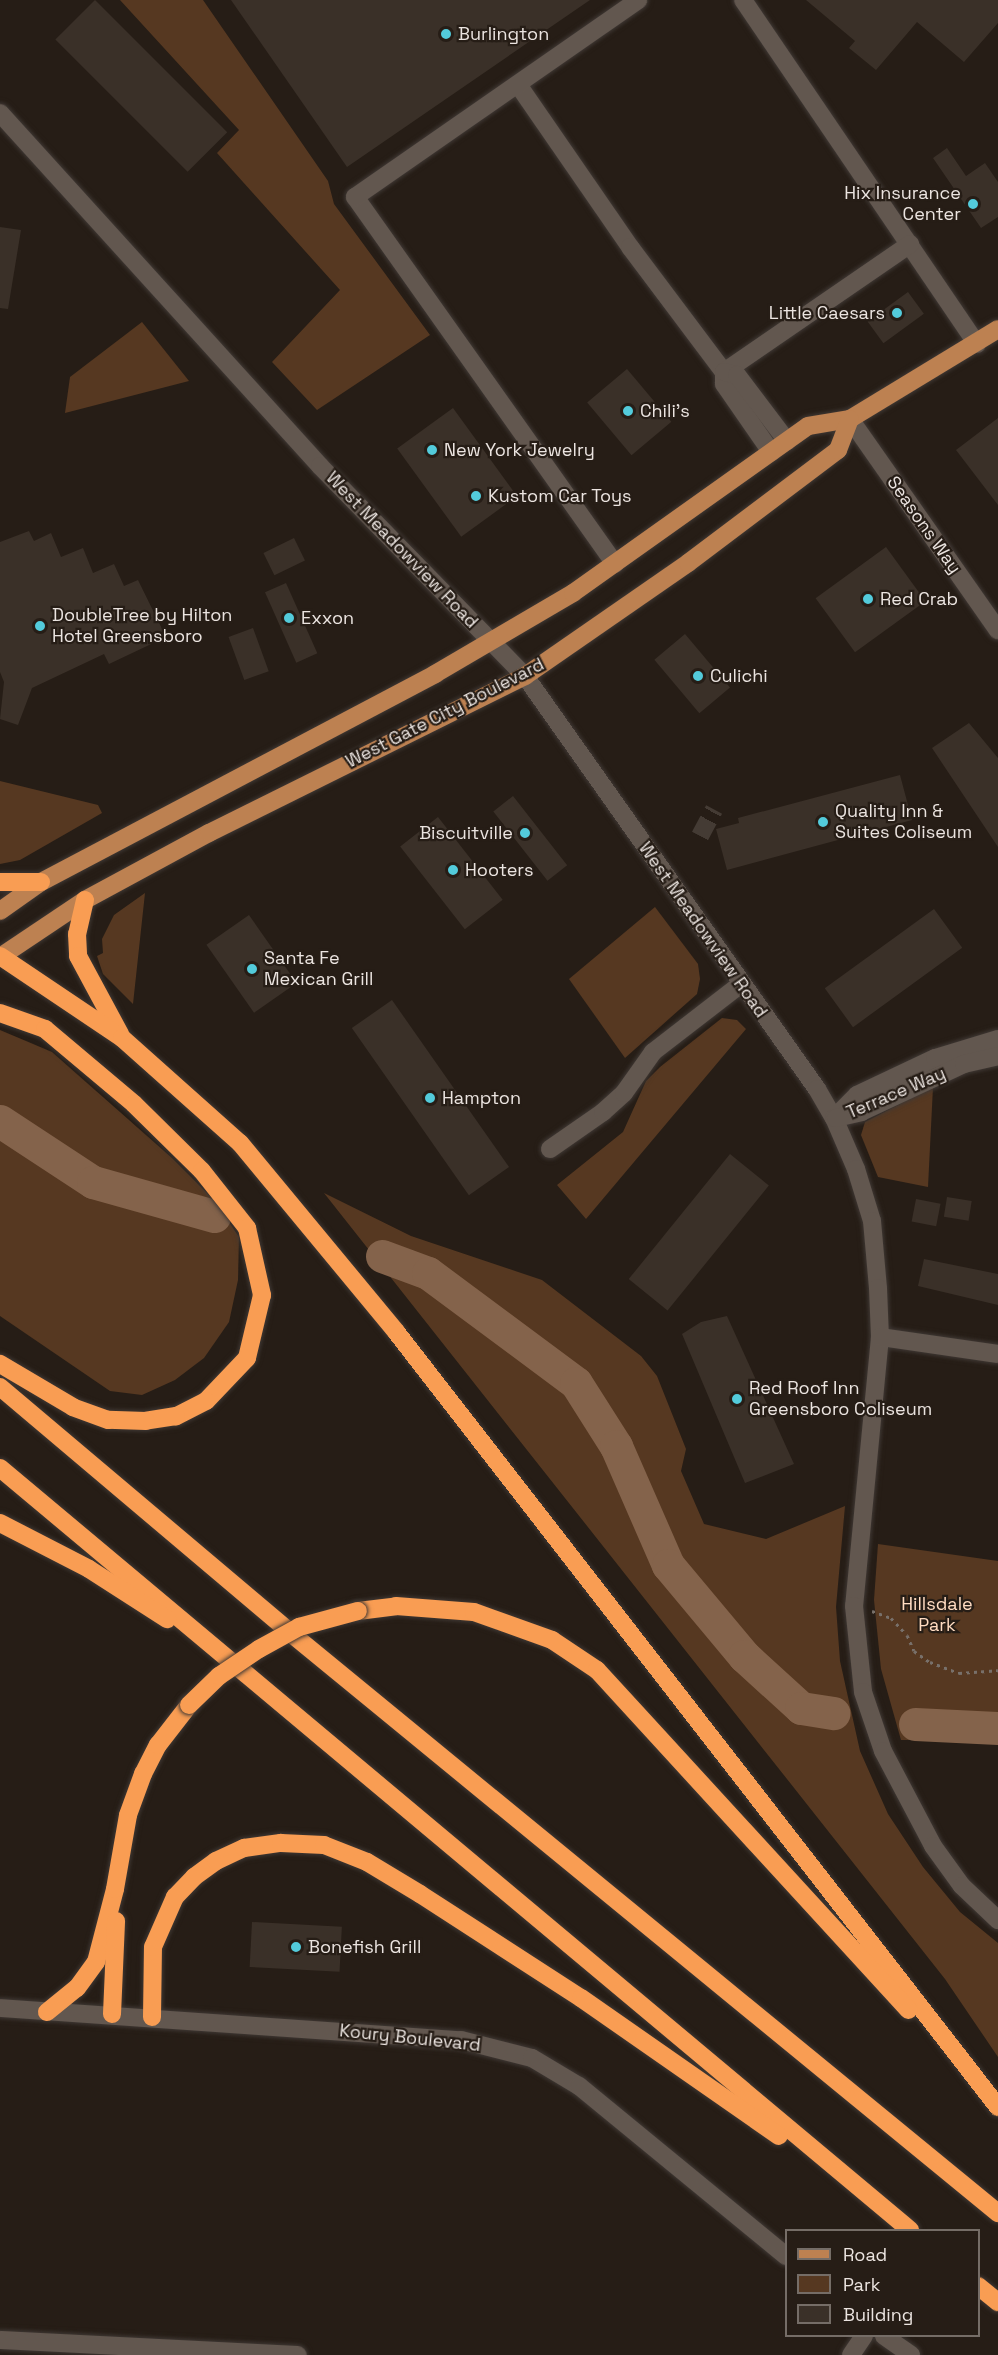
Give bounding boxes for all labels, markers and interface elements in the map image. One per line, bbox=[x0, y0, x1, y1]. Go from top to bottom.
place label: Burlington bbox=[458, 23, 549, 45]
marker: Burlington bbox=[439, 27, 453, 41]
place label: Hix Insurance Center bbox=[844, 183, 961, 226]
marker: Hix Insurance Center bbox=[966, 197, 980, 211]
place label: Little Caesars bbox=[769, 302, 885, 324]
marker: Little Caesars bbox=[890, 306, 904, 320]
place label: Chili's bbox=[640, 400, 690, 422]
marker: Chili's bbox=[621, 404, 635, 418]
place label: New York Jewelry bbox=[444, 439, 595, 461]
marker: New York Jewelry bbox=[425, 443, 439, 457]
street label: West Meadowview Road bbox=[321, 467, 483, 633]
street label: Seasons Way bbox=[882, 472, 966, 578]
place label: Kustom Car Toys bbox=[488, 485, 632, 507]
marker: Kustom Car Toys bbox=[469, 489, 483, 503]
place label: Red Crab bbox=[880, 588, 958, 610]
marker: Red Crab bbox=[861, 592, 875, 606]
place label: DoubleTree by Hilton Hotel Greensboro bbox=[52, 605, 232, 648]
place label: Exxon bbox=[301, 607, 354, 629]
marker: Exxon bbox=[282, 611, 296, 625]
marker: DoubleTree by Hilton Hotel Greensboro bbox=[33, 619, 47, 633]
street label: West Gate City Boulevard bbox=[342, 654, 548, 772]
place label: Culichi bbox=[710, 665, 768, 687]
marker: Culichi bbox=[691, 669, 705, 683]
place label: Quality Inn & Suites Coliseum bbox=[835, 801, 972, 844]
marker: Quality Inn & Suites Coliseum bbox=[816, 815, 830, 829]
place label: Biscuitville bbox=[419, 822, 513, 844]
marker: Biscuitville bbox=[518, 826, 532, 840]
street label: West Meadowview Road bbox=[634, 838, 772, 1022]
place label: Hooters bbox=[465, 859, 533, 881]
marker: Hooters bbox=[446, 863, 460, 877]
place label: Santa Fe Mexican Grill bbox=[264, 948, 373, 990]
marker: Santa Fe Mexican Grill bbox=[245, 962, 259, 976]
street label: Terrace Way bbox=[843, 1062, 949, 1124]
place label: Hampton bbox=[442, 1087, 521, 1109]
marker: Hampton bbox=[423, 1091, 437, 1105]
place label: Red Roof Inn Greensboro Coliseum bbox=[749, 1378, 932, 1420]
marker: Red Roof Inn Greensboro Coliseum bbox=[730, 1392, 744, 1406]
park label: Hillsdale Park bbox=[901, 1594, 973, 1636]
place label: Bonefish Grill bbox=[308, 1936, 421, 1958]
marker: Bonefish Grill bbox=[289, 1940, 303, 1954]
street label: Koury Boulevard bbox=[338, 2020, 482, 2056]
legend bbox=[785, 2229, 980, 2337]
text: Road bbox=[843, 2243, 887, 2266]
text: Park bbox=[843, 2273, 880, 2296]
text: Building bbox=[843, 2303, 913, 2326]

